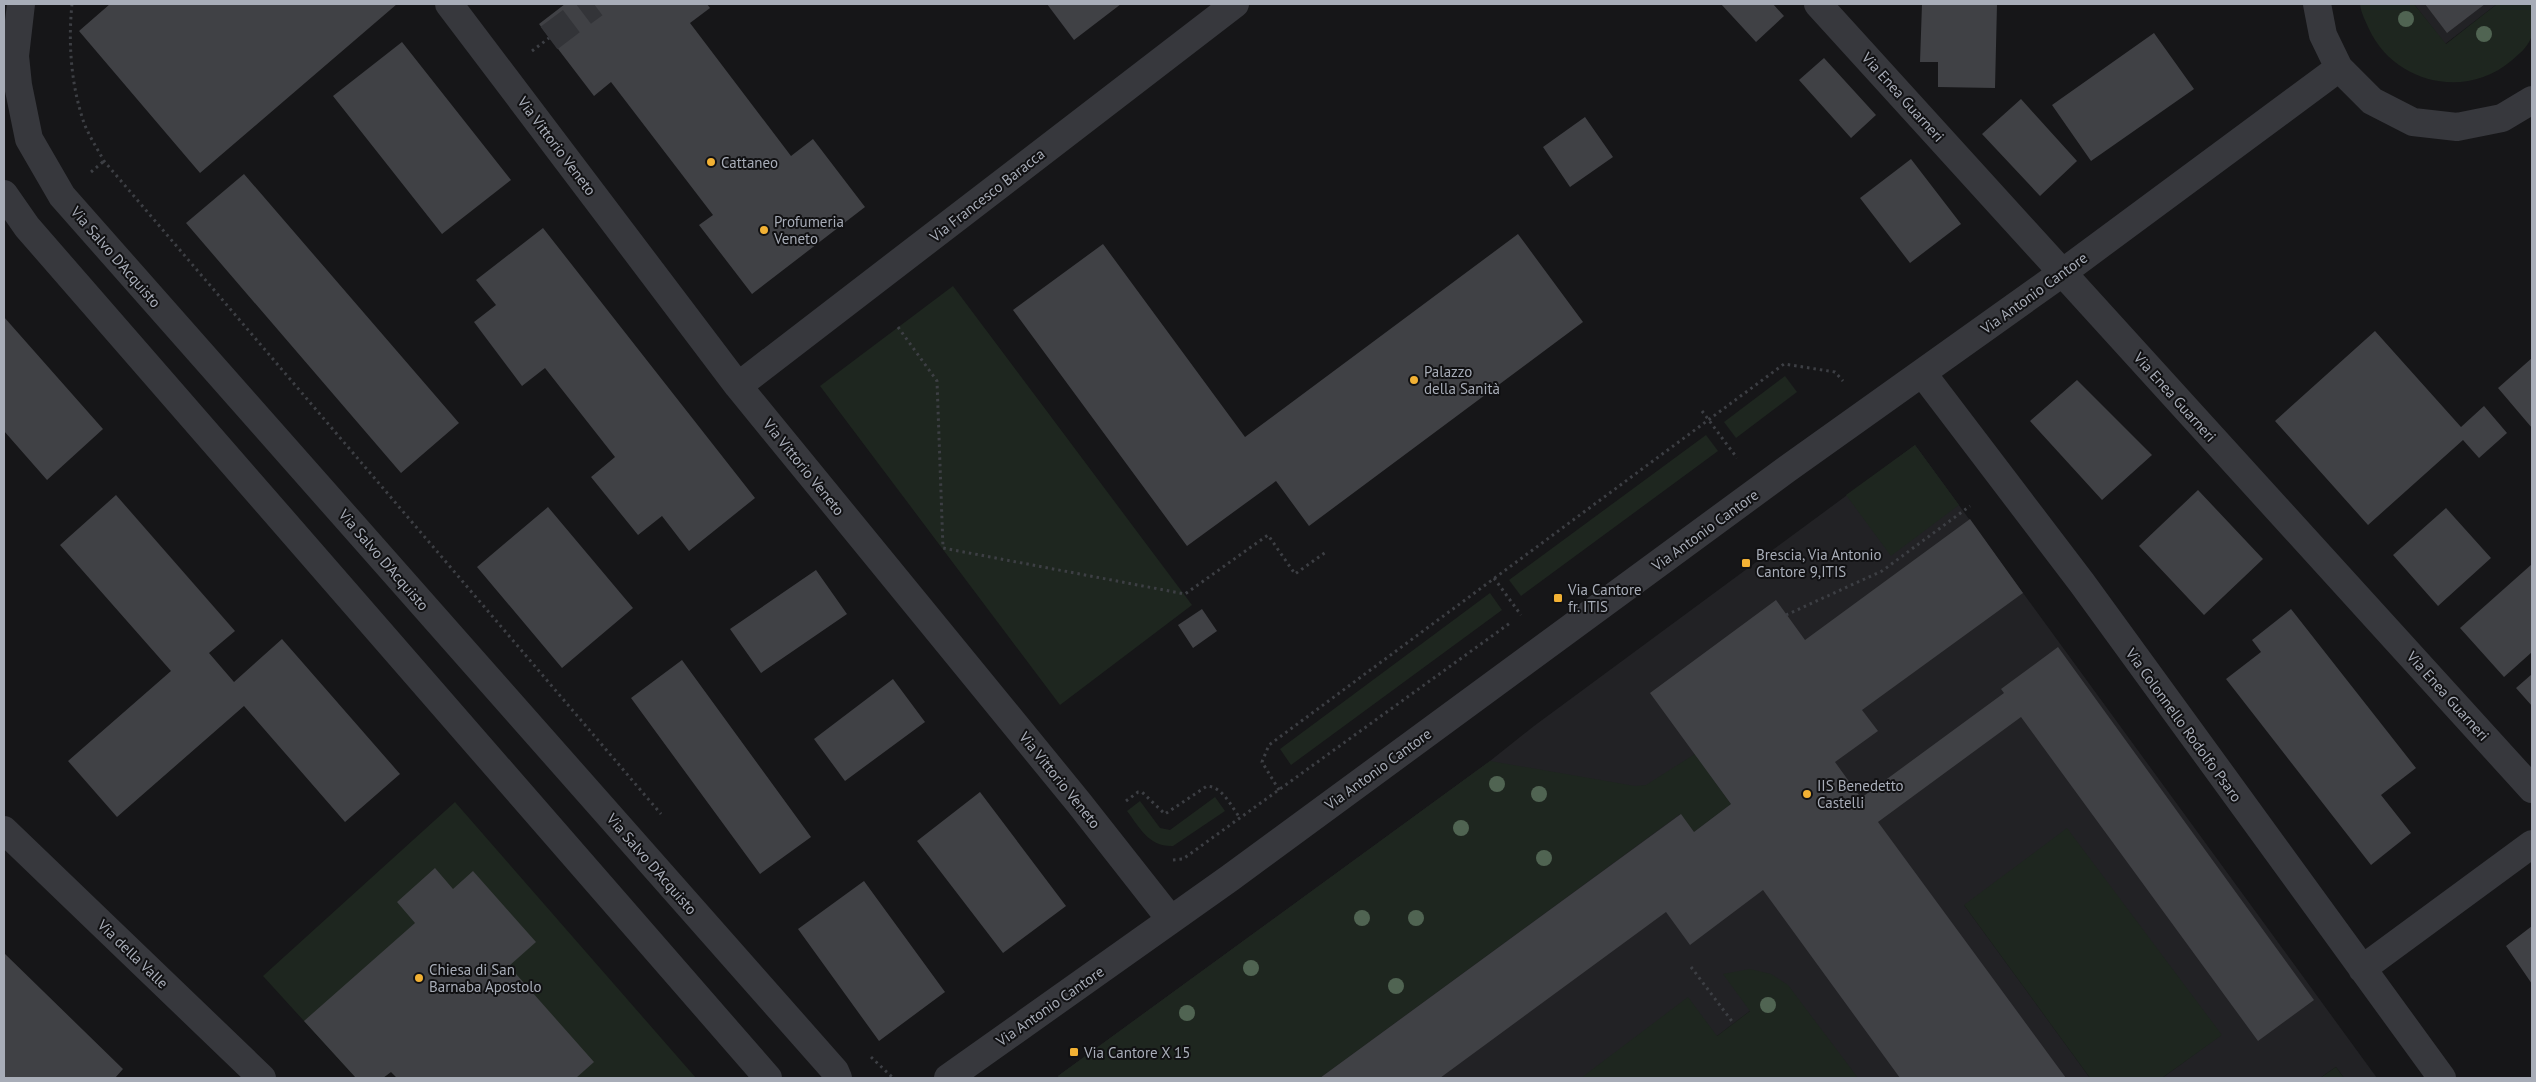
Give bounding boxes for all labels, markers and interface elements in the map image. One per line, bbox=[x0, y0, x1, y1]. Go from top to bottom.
street label: Via Enea Guarneri bbox=[1857, 48, 1948, 146]
street label: Via Vittorio Veneto bbox=[513, 92, 600, 199]
street label: Via Francesco Baracca bbox=[925, 144, 1048, 246]
place label: Cattaneo bbox=[721, 153, 778, 172]
marker: Cattaneo bbox=[705, 156, 717, 168]
street label: Via Salvo D'Acquisto bbox=[66, 202, 165, 312]
place label: Profumeria Veneto bbox=[773, 212, 844, 248]
marker: Profumeria Veneto bbox=[758, 224, 770, 236]
street label: Via Antonio Cantore bbox=[1976, 248, 2091, 339]
street label: Via Enea Guarneri bbox=[2129, 348, 2220, 446]
place label: Palazzo della Sanità bbox=[1424, 362, 1500, 398]
marker: Palazzo della Sanità bbox=[1408, 374, 1420, 386]
street label: Via Vittorio Veneto bbox=[759, 414, 849, 519]
street label: Via Antonio Cantore bbox=[1647, 485, 1762, 576]
street label: Via Salvo D'Acquisto bbox=[334, 505, 433, 615]
place label: Brescia, Via Antonio Cantore 9,ITIS bbox=[1756, 545, 1882, 581]
marker: Brescia, Via Antonio Cantore 9,ITIS bbox=[1740, 557, 1752, 569]
place label: Via Cantore fr. ITIS bbox=[1567, 580, 1642, 616]
marker: Via Cantore fr. ITIS bbox=[1552, 592, 1564, 604]
street label: Via Colonnello Rodolfo Psaro bbox=[2121, 644, 2246, 806]
street label: Via Enea Guarneri bbox=[2402, 647, 2493, 745]
street label: Via Antonio Cantore bbox=[1320, 724, 1435, 815]
street label: Via Vittorio Veneto bbox=[1015, 727, 1105, 832]
place label: IIS Benedetto Castelli bbox=[1817, 776, 1904, 812]
marker: IIS Benedetto Castelli bbox=[1801, 788, 1813, 800]
street label: Via Salvo D'Acquisto bbox=[602, 809, 701, 919]
street label: Via della Valle bbox=[93, 915, 172, 992]
place label: Chiesa di San Barnaba Apostolo bbox=[429, 960, 542, 996]
street label: Via Antonio Cantore bbox=[992, 962, 1108, 1051]
marker: Chiesa di San Barnaba Apostolo bbox=[413, 972, 425, 984]
place label: Via Cantore X 15 bbox=[1083, 1043, 1190, 1062]
marker: Via Cantore X 15 bbox=[1068, 1046, 1080, 1058]

